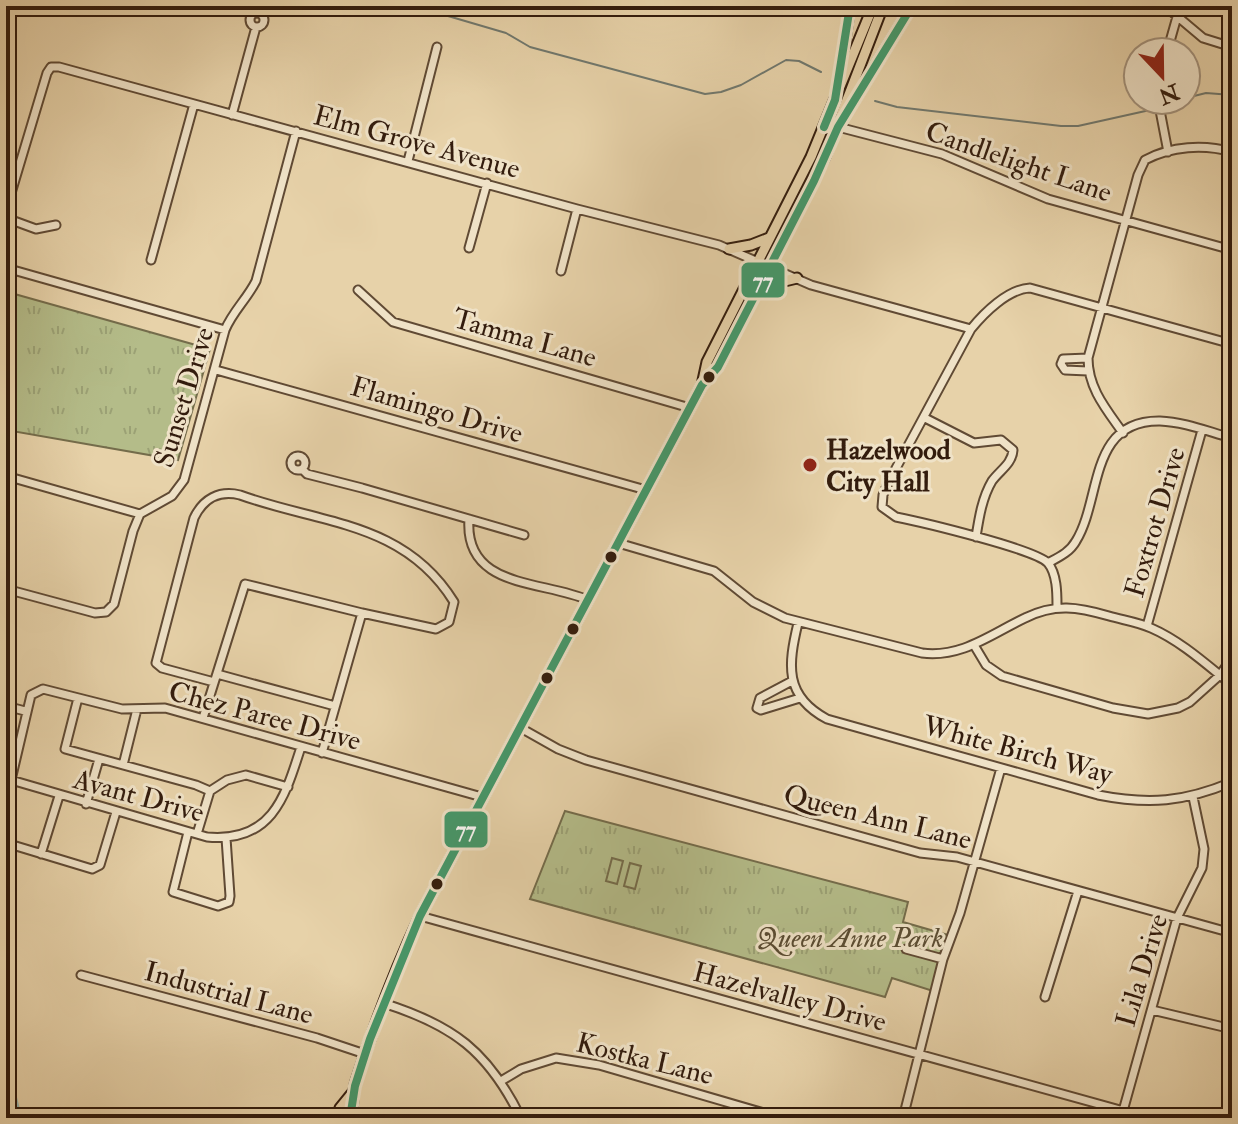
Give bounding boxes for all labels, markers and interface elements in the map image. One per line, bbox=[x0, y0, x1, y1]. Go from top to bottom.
north arrow bbox=[1122, 36, 1202, 116]
text: N bbox=[1154, 77, 1184, 110]
street label: Elm Grove Avenue bbox=[309, 98, 524, 187]
street label: Candlelight Lane bbox=[921, 114, 1117, 211]
line badge: 77 bbox=[740, 261, 786, 299]
text: 77 bbox=[753, 267, 774, 295]
street label: Tamma Lane bbox=[449, 301, 601, 376]
street label: Sunset Drive bbox=[147, 323, 222, 472]
street label: Flamingo Drive bbox=[347, 369, 527, 452]
unlabelled marker bbox=[701, 369, 717, 385]
place label: Hazelwood City Hall bbox=[826, 433, 951, 500]
street label: Foxtrot Drive bbox=[1117, 443, 1194, 602]
marker: Hazelwood City Hall bbox=[801, 456, 819, 474]
unlabelled marker bbox=[603, 549, 619, 565]
unlabelled marker bbox=[565, 621, 581, 637]
unlabelled marker bbox=[539, 670, 555, 686]
street label: Chez Paree Drive bbox=[165, 674, 365, 759]
street label: White Birch Way bbox=[918, 708, 1117, 793]
street label: Avant Drive bbox=[68, 762, 208, 831]
street label: Queen Ann Lane bbox=[780, 777, 975, 858]
line badge: 77 bbox=[443, 810, 489, 849]
text: 77 bbox=[456, 816, 477, 844]
unlabelled marker bbox=[429, 876, 445, 892]
street label: Lila Drive bbox=[1109, 909, 1176, 1031]
park label: Queen Anne Park bbox=[757, 921, 943, 956]
street label: Industrial Lane bbox=[141, 954, 317, 1033]
street label: Hazelvalley Drive bbox=[689, 955, 890, 1040]
street label: Kostka Lane bbox=[573, 1026, 717, 1093]

